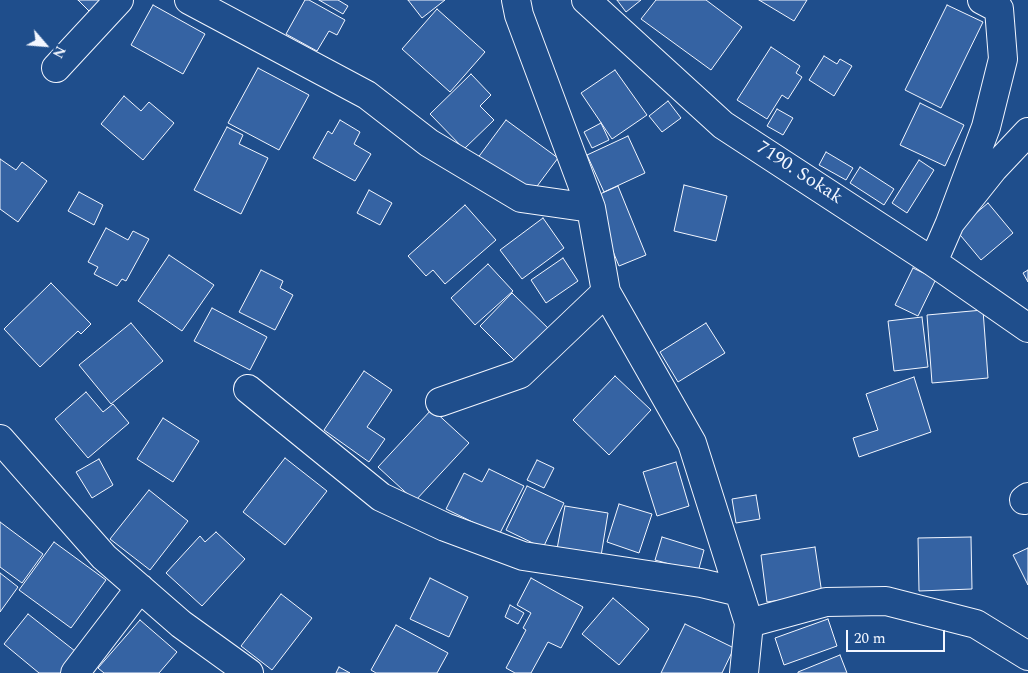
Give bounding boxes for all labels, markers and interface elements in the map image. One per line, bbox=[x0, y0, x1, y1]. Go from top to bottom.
north arrow bbox=[20, 20, 70, 70]
text: N bbox=[47, 42, 71, 62]
street label: 7190. Sokak bbox=[752, 138, 846, 210]
scale bar bbox=[848, 620, 947, 652]
text: 20 m bbox=[854, 627, 886, 650]

